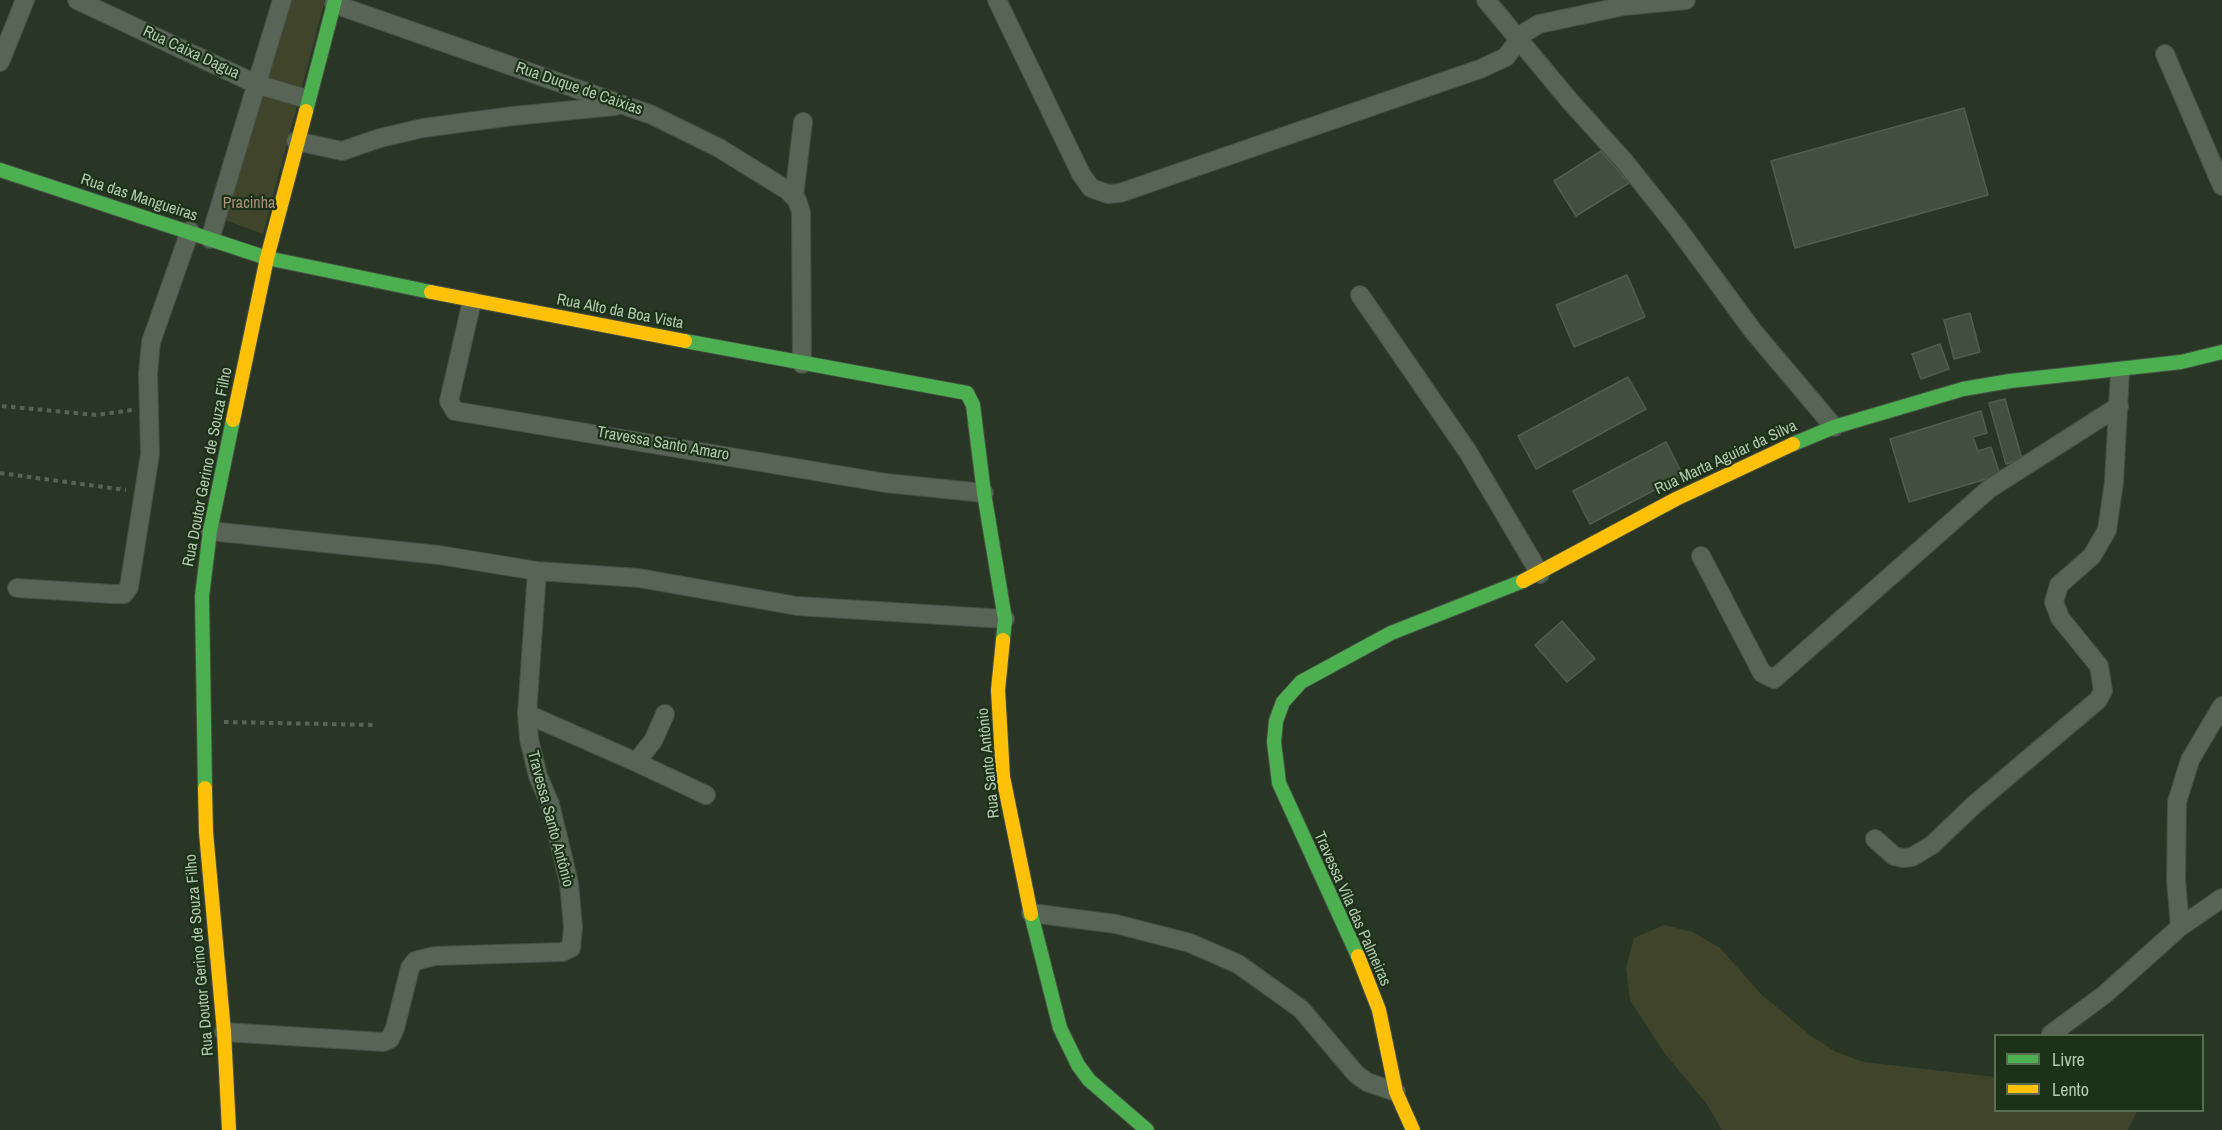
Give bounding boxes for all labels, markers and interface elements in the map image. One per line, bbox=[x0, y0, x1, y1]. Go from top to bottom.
street label: Rua Caixa Dagua bbox=[140, 22, 242, 84]
street label: Rua Duque de Caixias bbox=[513, 58, 645, 120]
street label: Rua das Mangueiras bbox=[78, 170, 200, 226]
park label: Pracinha bbox=[223, 194, 275, 214]
street label: Rua Alto da Boa Vista bbox=[555, 290, 685, 334]
street label: Rua Doutor Gerino de Souza Filho bbox=[179, 366, 237, 568]
street label: Rua Marta Aguiar da Silva bbox=[1652, 417, 1800, 499]
street label: Travessa Santo Amaro bbox=[596, 423, 730, 465]
street label: Rua Santo Antônio bbox=[974, 707, 1004, 819]
street label: Travessa Santo Antônio bbox=[523, 749, 577, 889]
street label: Travessa Vila das Palmeiras bbox=[1309, 829, 1395, 989]
street label: Rua Doutor Gerino de Souza Filho bbox=[182, 853, 218, 1057]
legend bbox=[1994, 1034, 2204, 1112]
text: Livre bbox=[2052, 1047, 2085, 1072]
text: Lento bbox=[2052, 1077, 2089, 1102]

